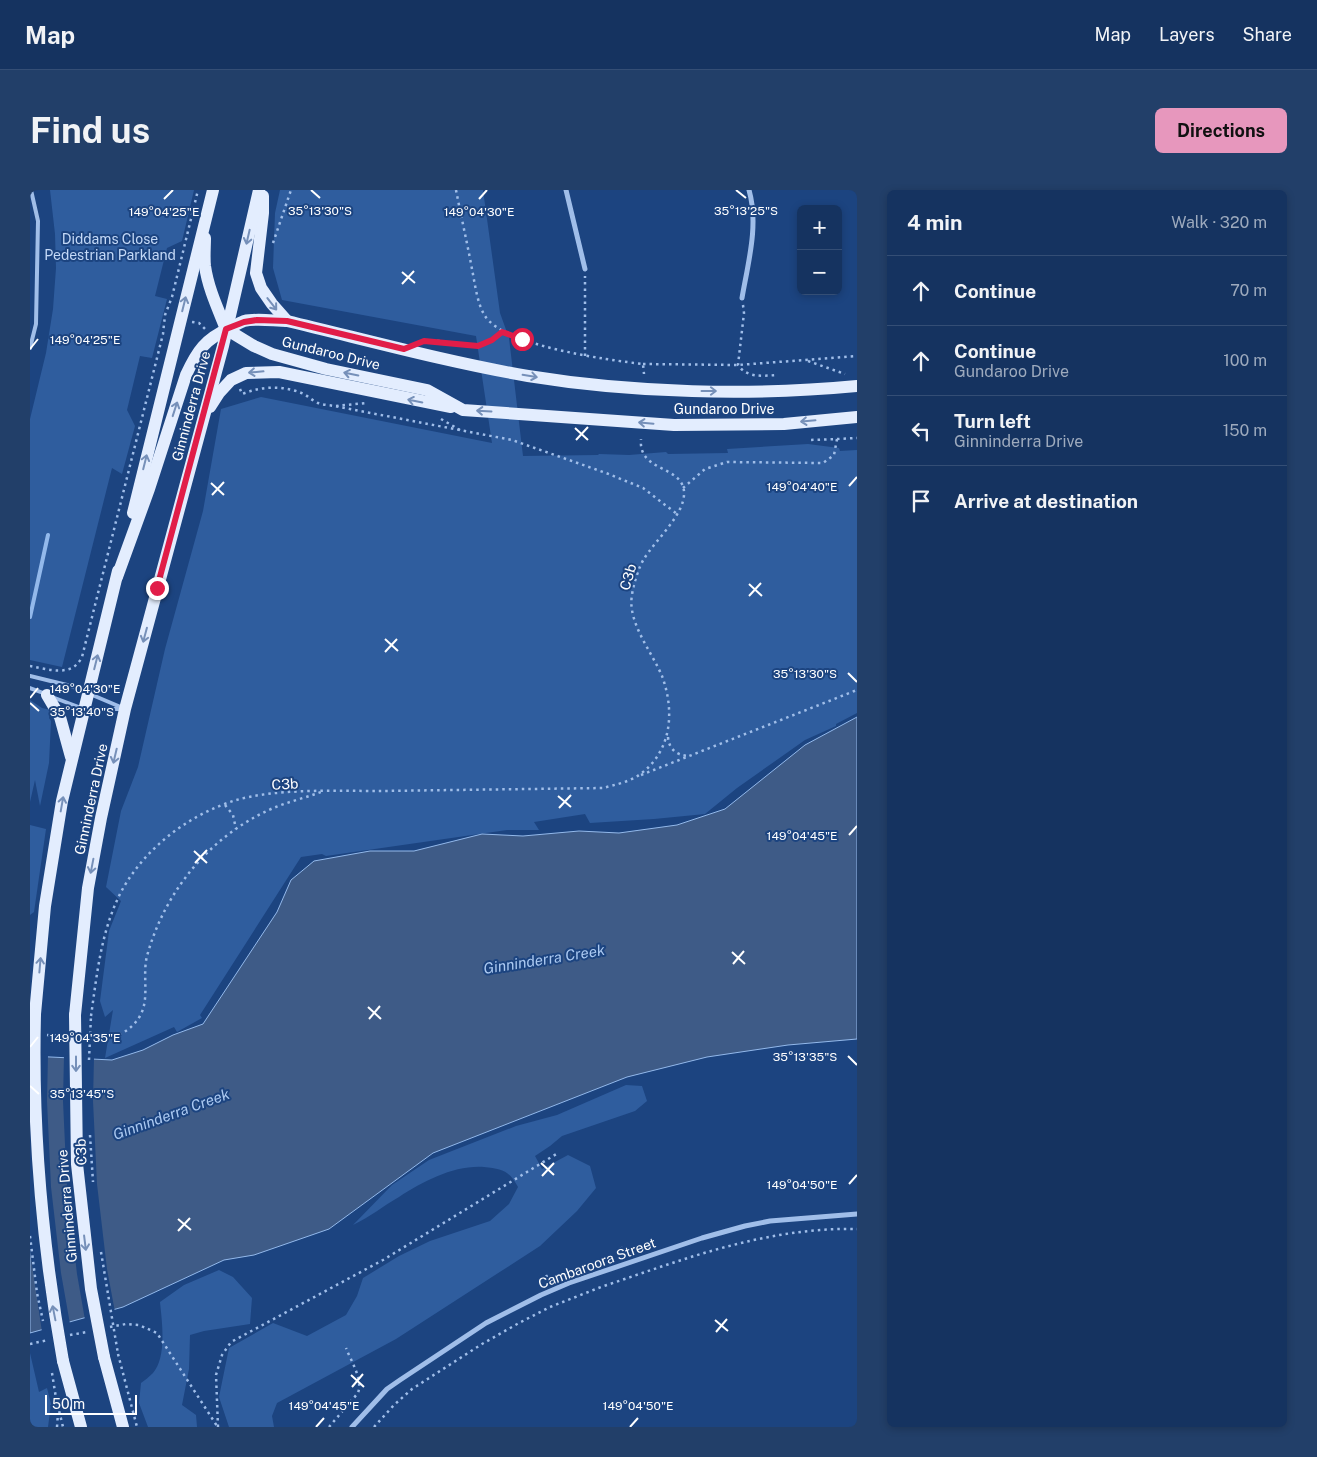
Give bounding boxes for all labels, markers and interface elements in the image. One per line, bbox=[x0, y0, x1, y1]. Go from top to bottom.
text: Map bbox=[25, 21, 75, 49]
text: Map bbox=[1095, 24, 1131, 45]
text: Layers bbox=[1159, 24, 1215, 45]
text: Share bbox=[1243, 24, 1292, 45]
button: Directions bbox=[1155, 108, 1287, 153]
text: Find us bbox=[30, 110, 150, 151]
text: 35°13'30"S bbox=[288, 204, 352, 218]
text: 35°13'25"S bbox=[714, 204, 778, 218]
text: 149°04'25"E bbox=[129, 205, 199, 219]
text: 149°04'30"E bbox=[444, 205, 514, 219]
map controls bbox=[797, 205, 842, 295]
button: + bbox=[797, 205, 842, 250]
text: 4 min bbox=[907, 210, 962, 235]
text: Walk · 320 m bbox=[1171, 213, 1267, 232]
one-way arrow bbox=[243, 229, 252, 245]
park label: Diddams Close Pedestrian Parkland bbox=[44, 231, 176, 263]
button: − bbox=[797, 250, 842, 295]
icon: ahead bbox=[907, 277, 935, 305]
text: Continue bbox=[954, 280, 1036, 302]
text: 70 m bbox=[1230, 281, 1267, 300]
one-way arrow bbox=[180, 297, 189, 313]
one-way arrow bbox=[267, 297, 278, 310]
route start bbox=[511, 328, 534, 351]
text: 149°04'25"E bbox=[50, 333, 120, 347]
street label: Gundaroo Drive bbox=[280, 333, 382, 373]
text: Continue bbox=[954, 340, 1036, 362]
icon: ahead bbox=[907, 347, 935, 375]
street label: Ginninderra Drive bbox=[169, 349, 213, 463]
text: 100 m bbox=[1223, 351, 1267, 370]
text: Gundaroo Drive bbox=[954, 362, 1069, 381]
one-way arrow bbox=[248, 368, 264, 377]
one-way arrow bbox=[343, 369, 359, 378]
one-way arrow bbox=[521, 372, 537, 382]
one-way arrow bbox=[700, 386, 717, 396]
one-way arrow bbox=[408, 395, 424, 405]
street label: Gundaroo Drive bbox=[674, 401, 774, 417]
one-way arrow bbox=[170, 402, 180, 418]
one-way arrow bbox=[476, 406, 492, 415]
text: Turn left bbox=[954, 410, 1031, 432]
one-way arrow bbox=[801, 417, 817, 426]
icon: left bbox=[907, 417, 935, 445]
one-way arrow bbox=[638, 418, 654, 428]
text: 150 m bbox=[1223, 421, 1267, 440]
text: Ginninderra Drive bbox=[954, 432, 1083, 451]
one-way arrow bbox=[141, 455, 150, 471]
text: 149°04'40"E bbox=[767, 480, 837, 494]
icon: arrive bbox=[907, 487, 935, 515]
text: Arrive at destination bbox=[954, 490, 1138, 512]
street label: C3b bbox=[617, 562, 639, 592]
route end bbox=[146, 577, 169, 600]
one-way arrow bbox=[140, 627, 149, 643]
one-way arrow bbox=[92, 655, 101, 671]
text: 35°13'30"S bbox=[773, 667, 837, 681]
text: 149°04'30"E bbox=[50, 682, 120, 696]
text: 35°13'40"S bbox=[50, 705, 114, 719]
street label: Ginninderra Drive bbox=[71, 742, 111, 856]
one-way arrow bbox=[110, 748, 119, 764]
street label: C3b bbox=[271, 775, 299, 793]
one-way arrow bbox=[58, 797, 67, 813]
text: 149°04'45"E bbox=[767, 829, 838, 843]
one-way arrow bbox=[86, 858, 96, 874]
water label: Ginninderra Creek bbox=[482, 941, 607, 977]
one-way arrow bbox=[35, 957, 44, 973]
text: 149°04'35"E bbox=[49, 1031, 121, 1045]
text: 35°13'35"S bbox=[773, 1050, 837, 1064]
one-way arrow bbox=[71, 1056, 81, 1072]
water label: Ginninderra Creek bbox=[110, 1085, 232, 1143]
text: 35°13'45"S bbox=[50, 1087, 114, 1101]
street label: C3b bbox=[73, 1138, 89, 1166]
street label: Ginninderra Drive bbox=[54, 1149, 80, 1263]
text: 149°04'50"E bbox=[767, 1178, 837, 1192]
street label: Cambaroora Street bbox=[536, 1234, 658, 1292]
one-way arrow bbox=[80, 1235, 90, 1251]
one-way arrow bbox=[49, 1305, 59, 1321]
scale bar bbox=[45, 1392, 138, 1415]
text: 50 m bbox=[52, 1396, 85, 1412]
text: 149°04'45"E bbox=[289, 1399, 360, 1413]
text: 149°04'50"E bbox=[603, 1399, 673, 1413]

